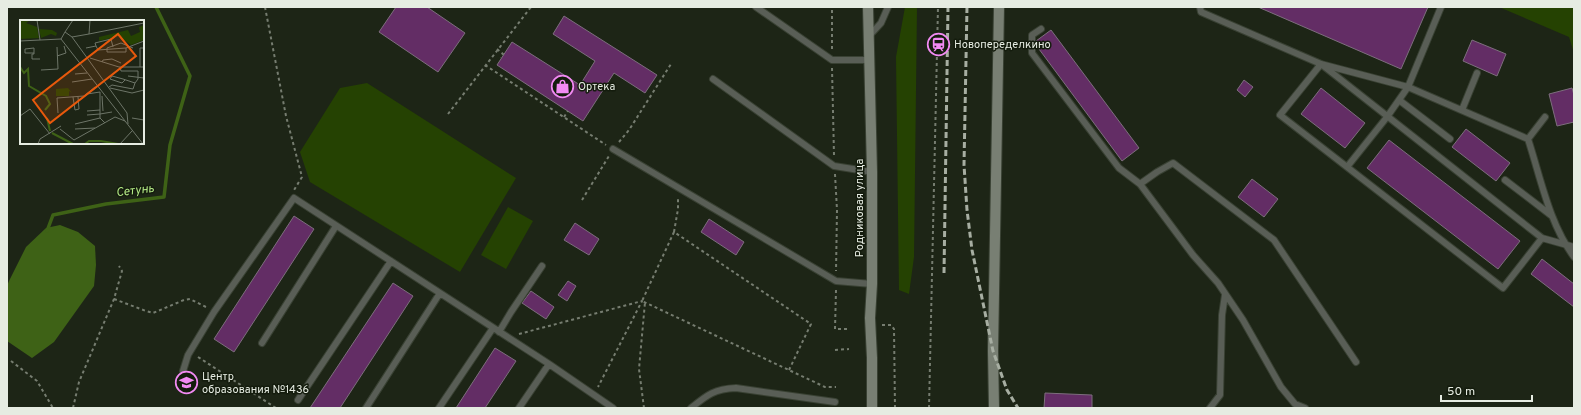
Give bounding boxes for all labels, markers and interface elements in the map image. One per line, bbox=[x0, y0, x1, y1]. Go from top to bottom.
inset map bbox=[20, 20, 144, 144]
station icon: Новопеределкино bbox=[925, 31, 951, 57]
place label: Новопеределкино bbox=[954, 38, 1051, 52]
shop icon: Ортека bbox=[549, 73, 575, 99]
place label: Ортека bbox=[578, 80, 616, 94]
street label: Родниковая улица bbox=[853, 159, 867, 257]
water label: Сетунь bbox=[115, 181, 155, 201]
school or university icon: Центр образования №1436 bbox=[174, 369, 200, 395]
place label: Центр образования №1436 bbox=[202, 370, 309, 397]
scale bar bbox=[1441, 377, 1532, 403]
text: 50 m bbox=[1447, 384, 1475, 400]

